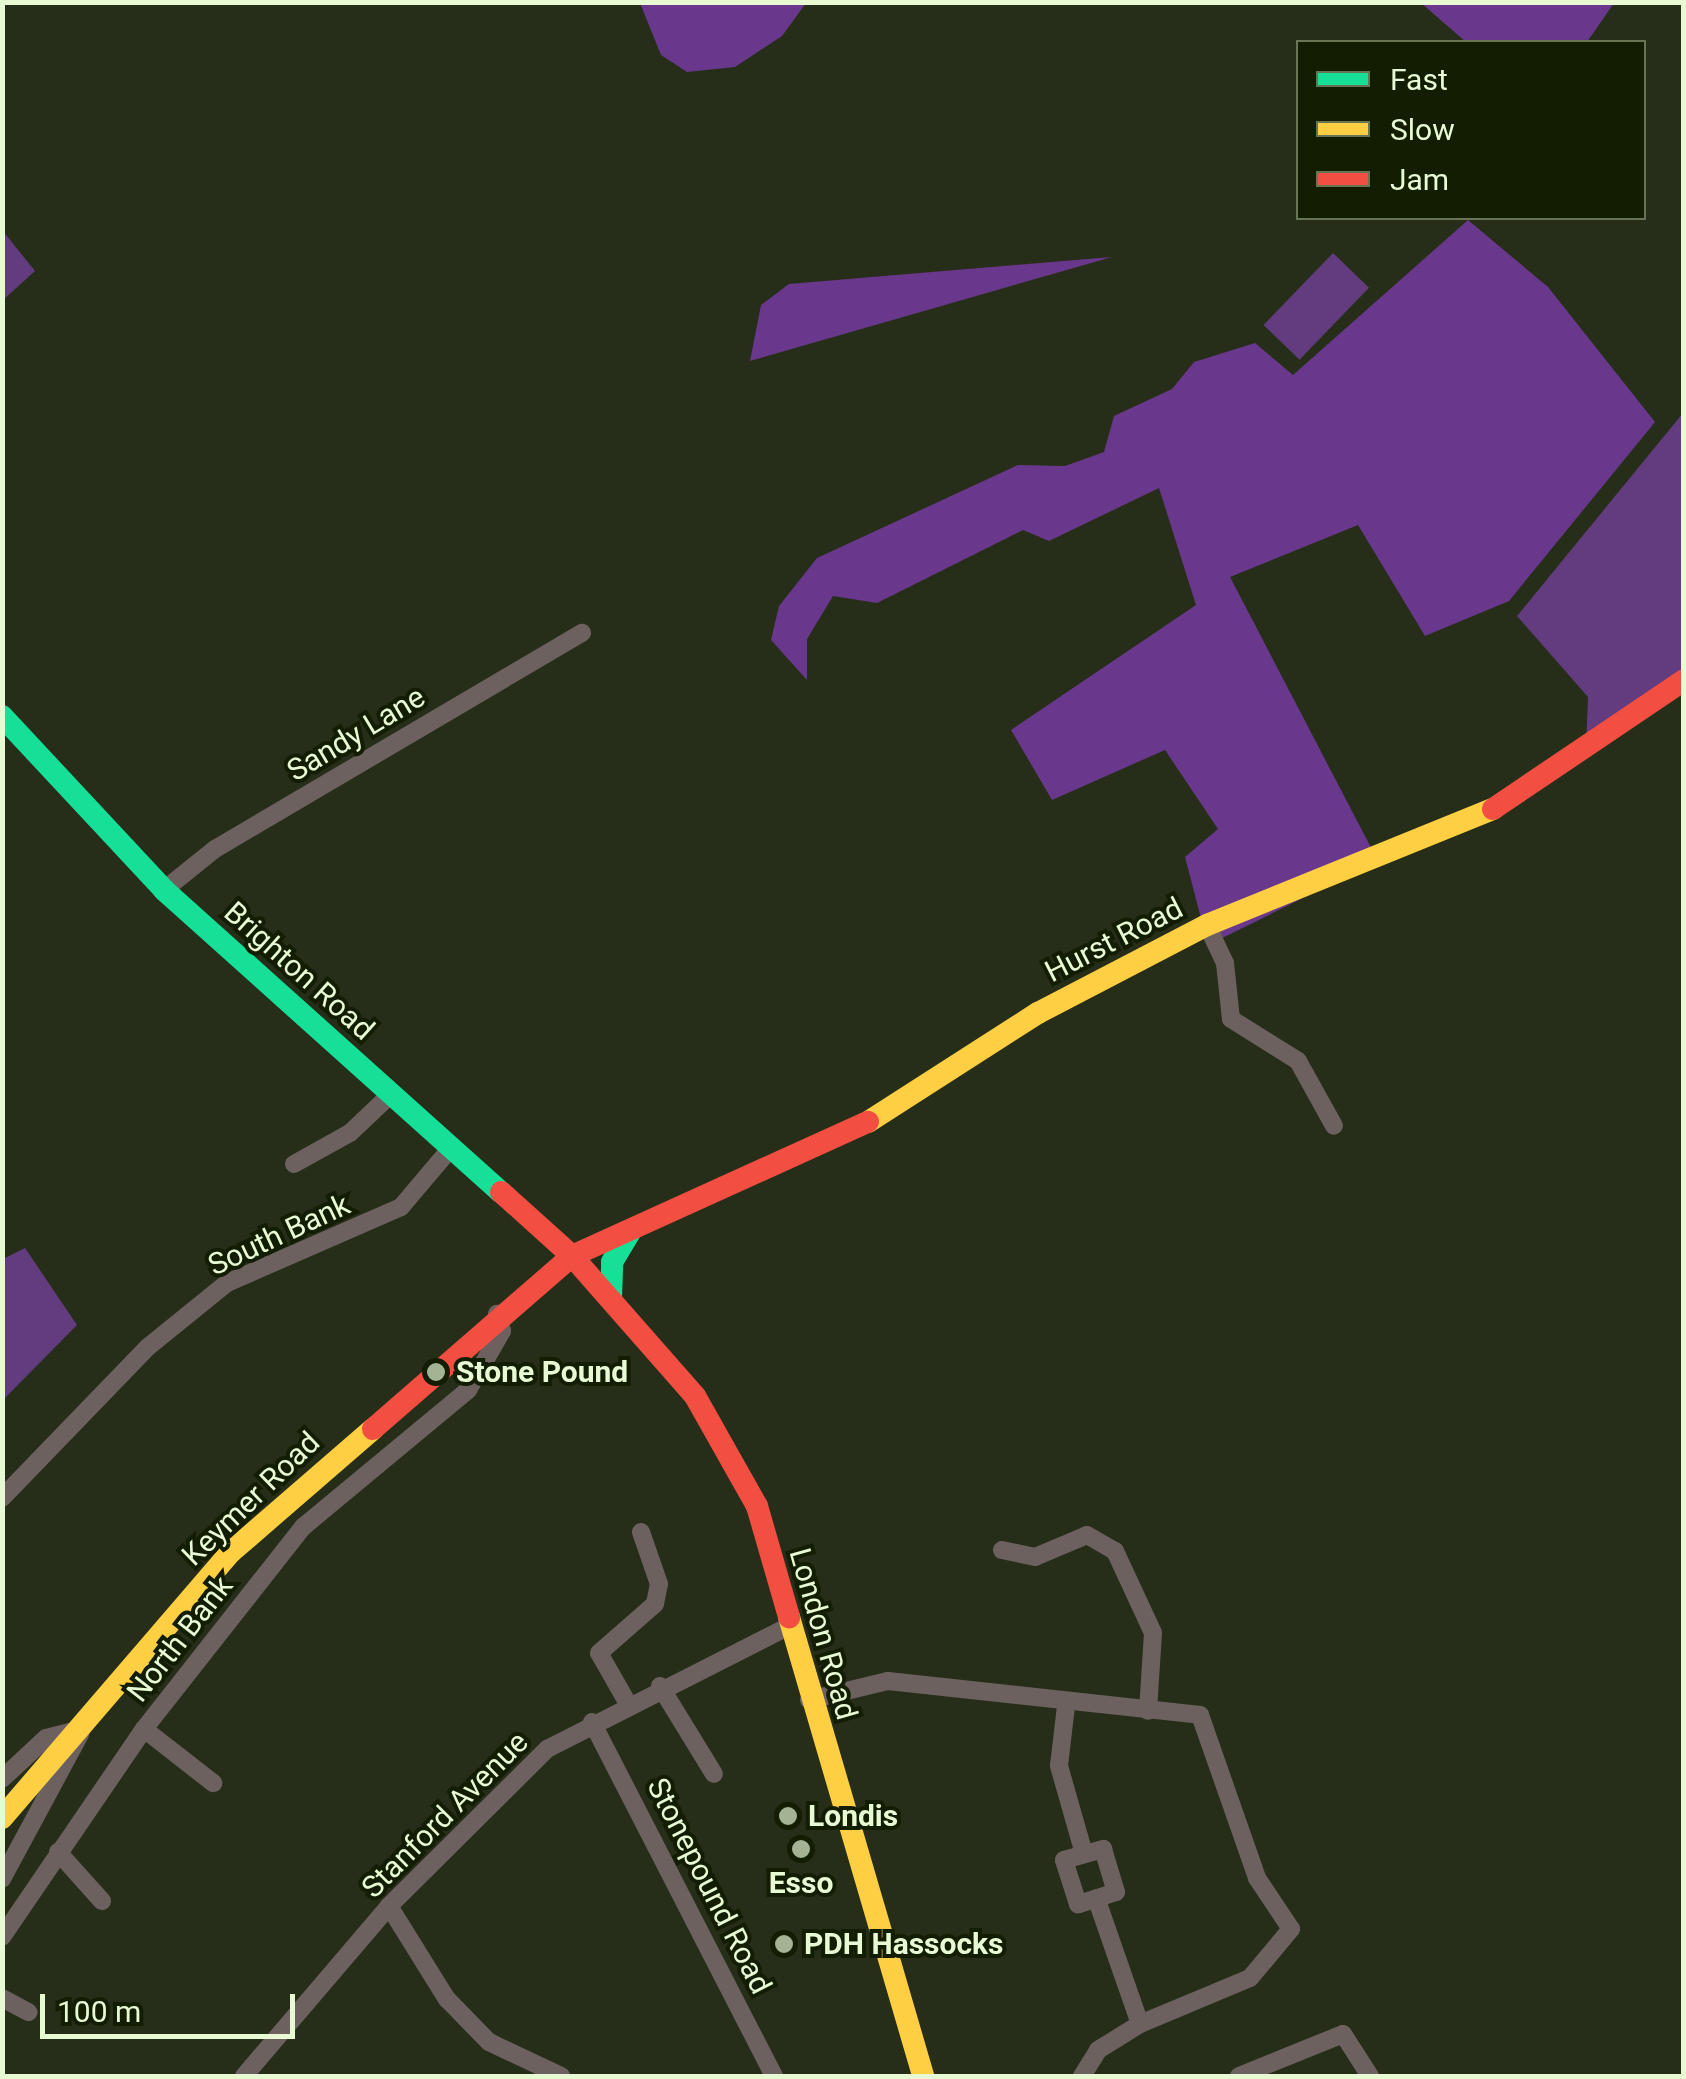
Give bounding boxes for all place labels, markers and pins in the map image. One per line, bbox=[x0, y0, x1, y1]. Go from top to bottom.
place label: Stone Pound bbox=[456, 1354, 628, 1390]
marker: Stone Pound bbox=[425, 1361, 447, 1383]
place label: Londis bbox=[808, 1798, 898, 1834]
marker: Londis bbox=[777, 1805, 799, 1827]
marker: Esso bbox=[790, 1838, 812, 1860]
place label: Esso bbox=[769, 1865, 833, 1901]
place label: PDH Hassocks bbox=[804, 1926, 1004, 1962]
marker: PDH Hassocks bbox=[773, 1933, 795, 1955]

